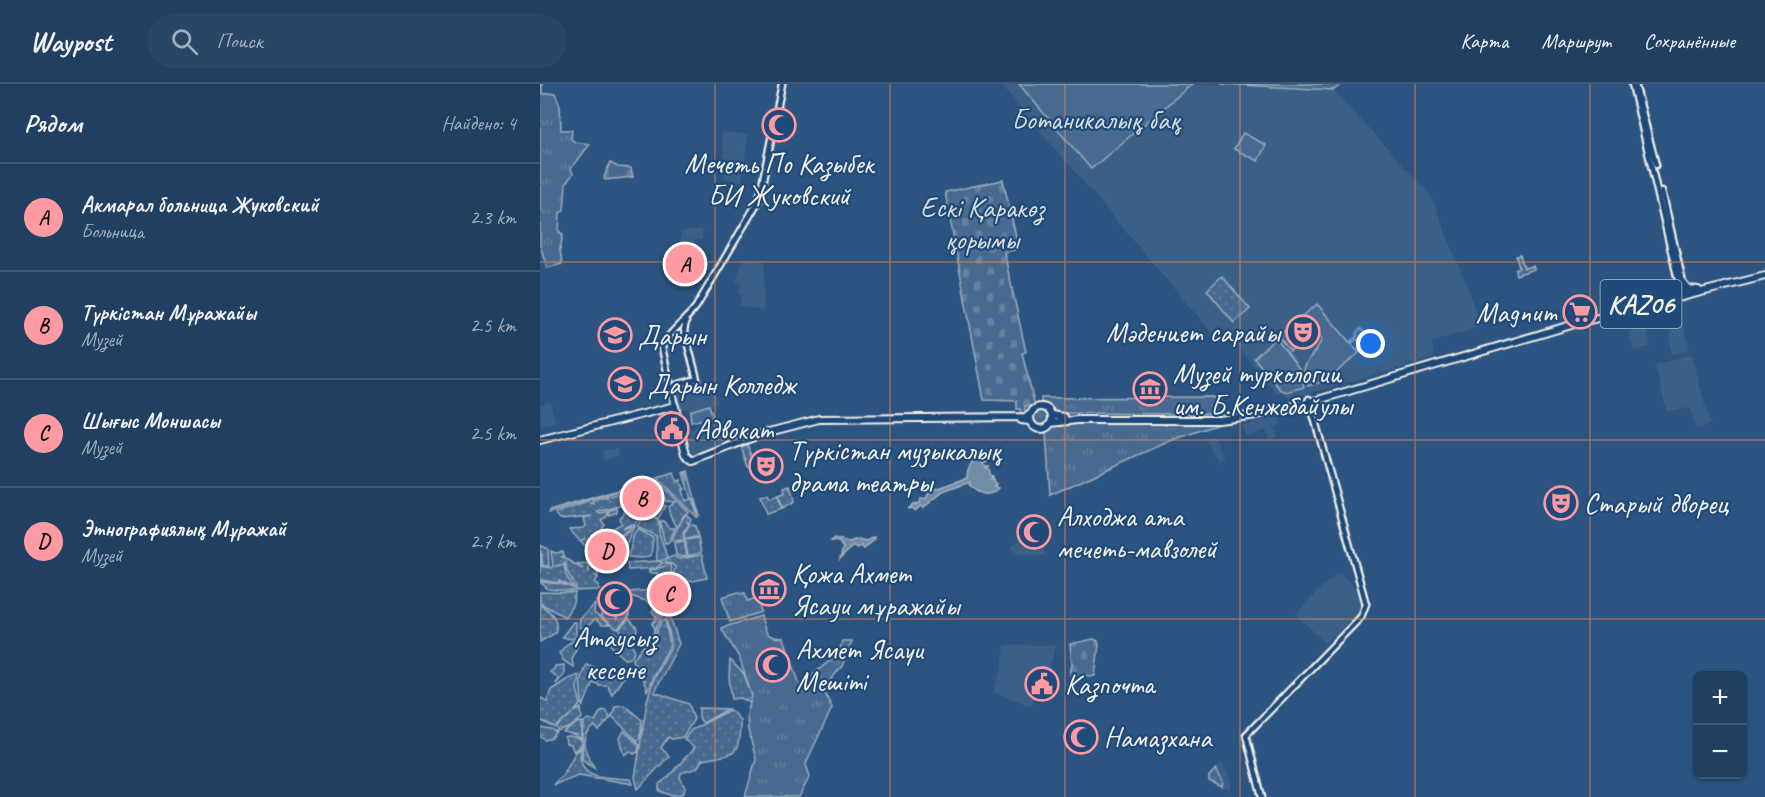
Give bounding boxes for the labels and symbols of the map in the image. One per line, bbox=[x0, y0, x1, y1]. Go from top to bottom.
park label: Ботаникалық бақ bbox=[1012, 102, 1182, 137]
mosque icon: Мечеть По Казыбек БИ Жуковский bbox=[761, 107, 797, 143]
place label: Мечеть По Казыбек БИ Жуковский bbox=[684, 146, 876, 213]
park label: Ескі Қаракөз қорымы bbox=[920, 190, 1046, 257]
pin: A bbox=[666, 242, 704, 286]
road number: KАZ06 bbox=[1600, 280, 1682, 328]
supermarket icon: Magnum bbox=[1562, 294, 1598, 330]
place label: Magnum bbox=[1476, 295, 1558, 330]
theatre icon: Мәдениет сарайы bbox=[1285, 314, 1321, 350]
place label: Мәдениет сарайы bbox=[1106, 315, 1282, 350]
school or university icon: Дарын bbox=[597, 317, 633, 353]
place label: Дарын bbox=[638, 318, 708, 353]
your location bbox=[1356, 329, 1385, 358]
place label: Музей туркологии им. Б.Кенжебайулы bbox=[1173, 356, 1354, 423]
school or university icon: Дарын Колледж bbox=[607, 366, 643, 402]
place label: Дарын Колледж bbox=[648, 367, 798, 402]
museum icon: Музей туркологии им. Б.Кенжебайулы bbox=[1132, 371, 1168, 407]
public building icon: Адвокат bbox=[654, 411, 690, 447]
place label: Адвокат bbox=[695, 412, 774, 447]
place label: Түркістан музыкалық драма театры bbox=[789, 433, 1003, 500]
theatre icon: Түркістан музыкалық драма театры bbox=[748, 448, 784, 484]
pin: B bbox=[622, 476, 662, 520]
theatre icon: Старый дворец bbox=[1543, 485, 1579, 521]
place label: Старый дворец bbox=[1584, 486, 1729, 521]
place label: Алходжа ата мечеть-мавзолей bbox=[1057, 499, 1218, 566]
mosque icon: Алходжа ата мечеть-мавзолей bbox=[1016, 514, 1052, 550]
pin: D bbox=[588, 528, 626, 574]
place label: Қожа Ахмет Ясауи мұражайы bbox=[792, 556, 962, 623]
museum icon: Қожа Ахмет Ясауи мұражайы bbox=[751, 571, 787, 607]
pin: C bbox=[650, 572, 688, 616]
mosque icon: Атаусыз кесене bbox=[597, 581, 633, 617]
place label: Атаусыз кесене bbox=[573, 620, 659, 687]
place label: Ахмет Ясауи Мешіті bbox=[796, 632, 925, 699]
mosque icon: Ахмет Ясауи Мешіті bbox=[755, 647, 791, 683]
public building icon: Казпочта bbox=[1024, 666, 1060, 702]
place label: Казпочта bbox=[1065, 667, 1157, 703]
mosque icon: Намазхана bbox=[1063, 719, 1099, 755]
place label: Намазхана bbox=[1104, 720, 1213, 755]

